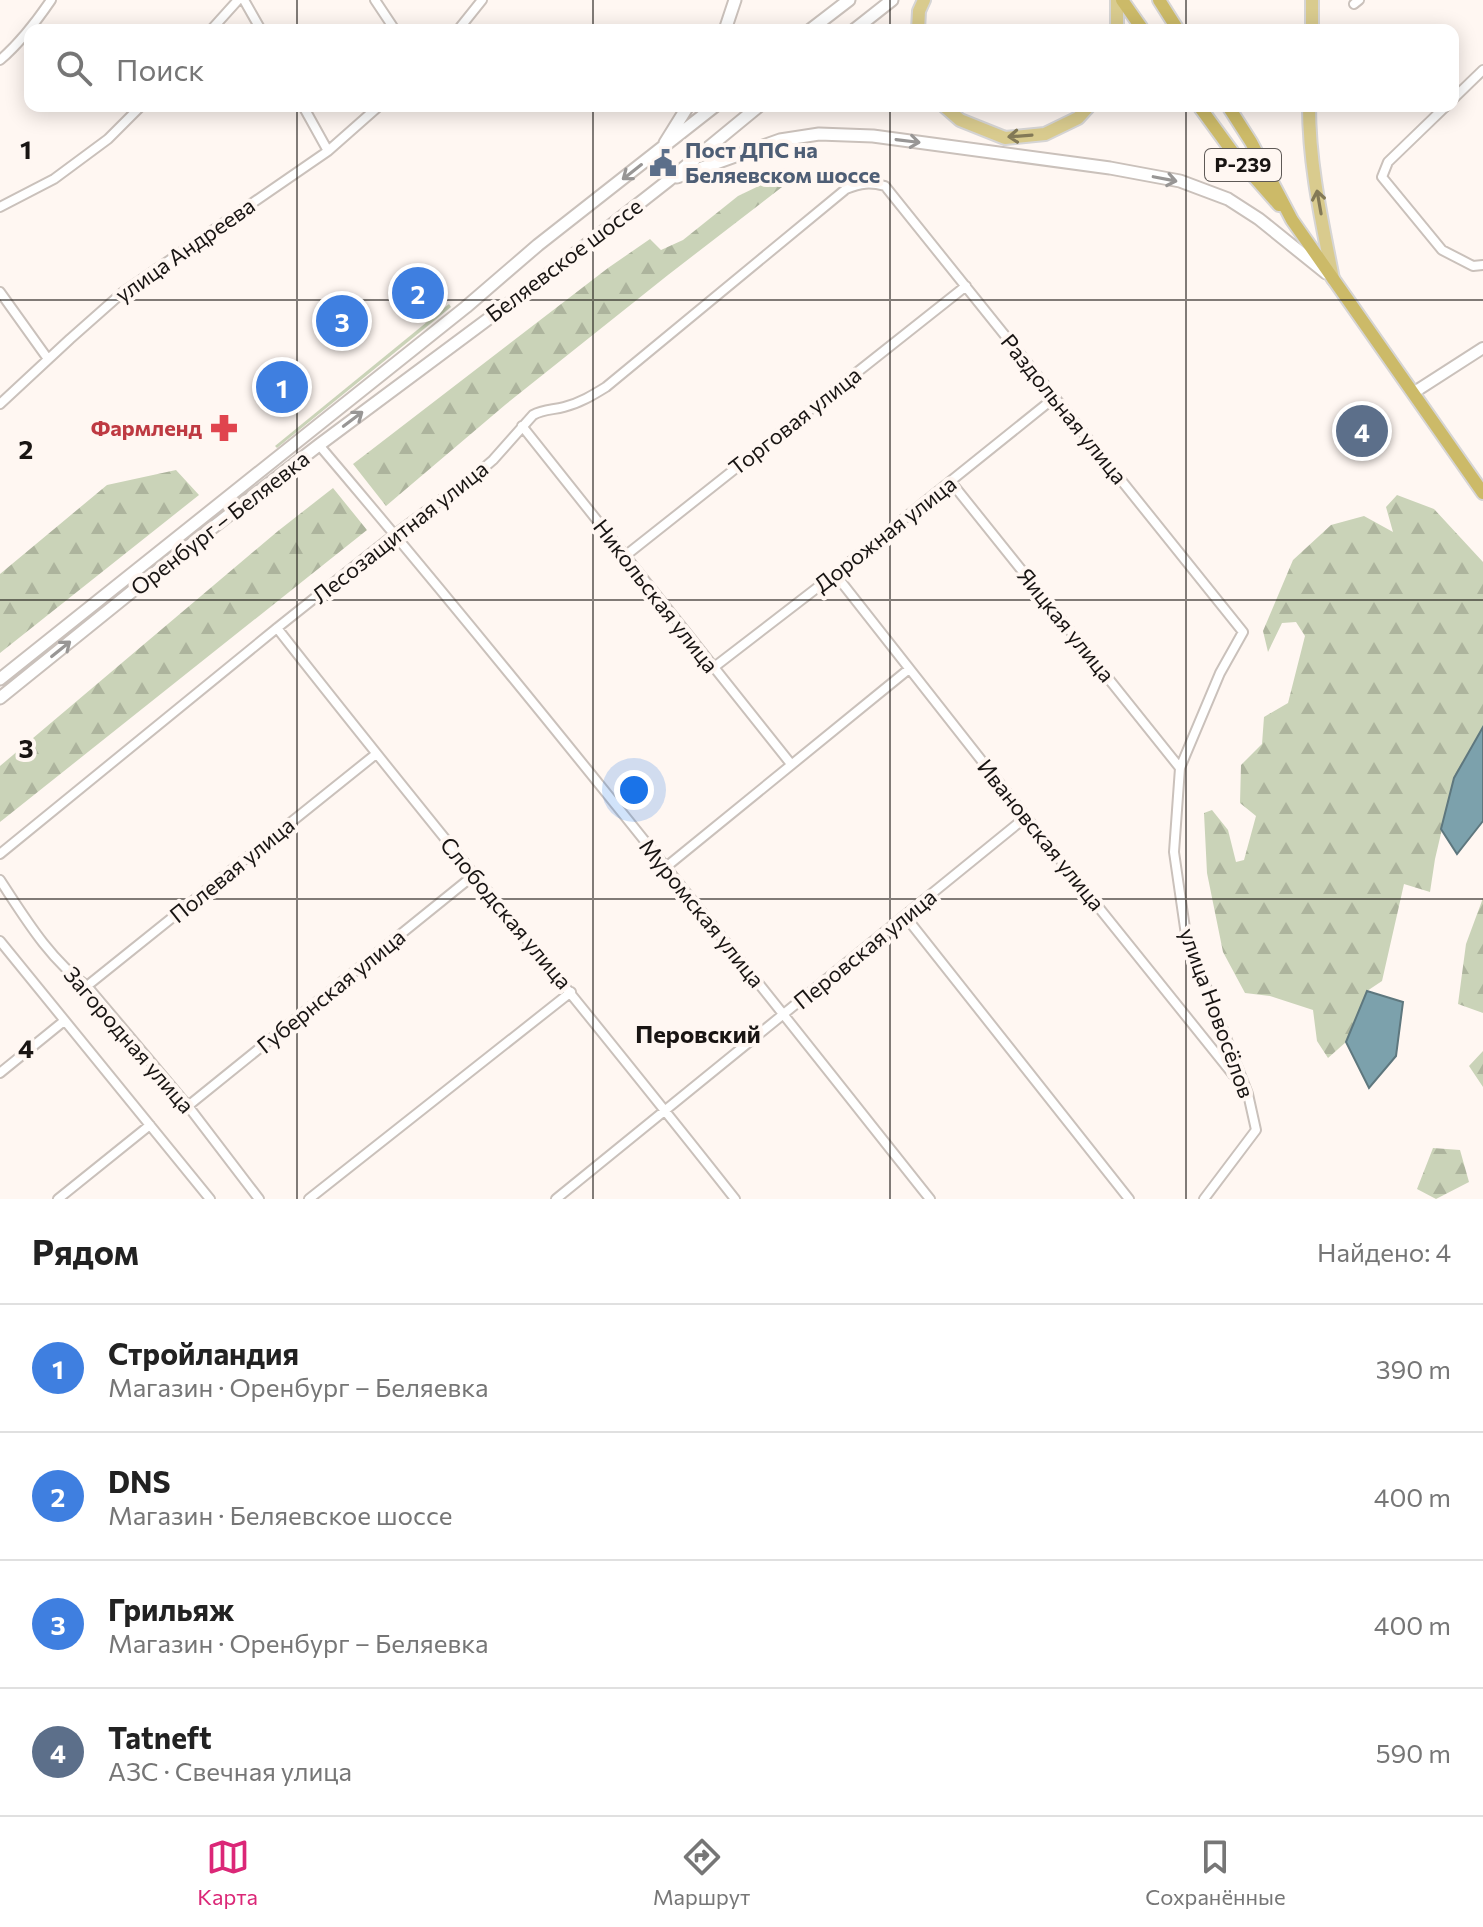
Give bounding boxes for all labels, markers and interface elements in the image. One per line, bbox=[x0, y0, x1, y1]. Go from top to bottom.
search box bbox=[24, 24, 1459, 112]
icon: search bbox=[52, 46, 96, 90]
text: Поиск bbox=[116, 50, 204, 87]
one-way arrow bbox=[1007, 129, 1034, 144]
text: 1 bbox=[20, 133, 32, 164]
one-way arrow bbox=[894, 133, 920, 148]
place label: Пост ДПС на Беляевском шоссе bbox=[685, 136, 880, 188]
public building icon: Пост ДПС на Беляевском шоссе bbox=[648, 148, 678, 178]
road number: Р-239 bbox=[1205, 149, 1281, 181]
one-way arrow bbox=[622, 163, 643, 181]
one-way arrow bbox=[1151, 172, 1177, 187]
one-way arrow bbox=[1310, 190, 1325, 216]
street label: улица Андреева bbox=[110, 191, 260, 308]
street label: Беляевское шоссе bbox=[480, 192, 647, 327]
pin: 2 bbox=[392, 263, 444, 323]
pin: 3 bbox=[316, 291, 368, 351]
street label: Раздольная улица bbox=[995, 328, 1133, 489]
pin: 1 bbox=[256, 357, 308, 417]
street label: Торговая улица bbox=[723, 361, 866, 481]
pin: 4 bbox=[1336, 401, 1388, 461]
one-way arrow bbox=[342, 411, 363, 428]
pharmacy icon: Фармленд bbox=[209, 413, 239, 443]
place label: Фармленд bbox=[91, 414, 202, 441]
text: 2 bbox=[19, 433, 33, 464]
street label: Оренбург – Беляевка bbox=[125, 444, 314, 601]
street label: Лесозащитная улица bbox=[306, 455, 493, 609]
street label: Дорожная улица bbox=[808, 470, 961, 598]
street label: Никольская улица bbox=[588, 514, 725, 678]
street label: Яицкая улица bbox=[1012, 562, 1121, 687]
one-way arrow bbox=[50, 640, 71, 658]
text: 3 bbox=[18, 732, 34, 763]
street label: Ивановская улица bbox=[972, 754, 1111, 916]
your location bbox=[614, 770, 654, 810]
street label: Полевая улица bbox=[164, 811, 300, 928]
street label: Слободская улица bbox=[435, 831, 578, 994]
street label: Муромская улица bbox=[634, 833, 771, 992]
street label: Перовская улица bbox=[788, 883, 941, 1014]
street label: Губернская улица bbox=[251, 923, 410, 1059]
street label: улица Новосёлов bbox=[1174, 924, 1261, 1101]
street label: Загородная улица bbox=[58, 961, 200, 1118]
district label: Перовский bbox=[635, 1019, 761, 1048]
text: 4 bbox=[18, 1032, 34, 1063]
text: Рядом bbox=[32, 1230, 139, 1272]
text: Найдено: 4 bbox=[1317, 1236, 1451, 1267]
text: Стройландия bbox=[108, 1334, 299, 1371]
text: 1 bbox=[52, 1353, 64, 1384]
text: 390 m bbox=[1376, 1353, 1451, 1384]
text: Магазин · Оренбург – Беляевка bbox=[108, 1371, 489, 1402]
text: DNS bbox=[108, 1462, 171, 1499]
text: 2 bbox=[51, 1481, 65, 1512]
text: 400 m bbox=[1374, 1481, 1451, 1512]
text: Магазин · Беляевское шоссе bbox=[108, 1499, 453, 1530]
text: Грильяж bbox=[108, 1590, 235, 1627]
text: 3 bbox=[50, 1609, 66, 1640]
text: 400 m bbox=[1374, 1609, 1451, 1640]
text: Магазин · Оренбург – Беляевка bbox=[108, 1627, 489, 1658]
text: Tatneft bbox=[108, 1718, 212, 1755]
text: 4 bbox=[50, 1737, 66, 1768]
text: 590 m bbox=[1376, 1737, 1451, 1768]
text: АЗС · Свечная улица bbox=[108, 1755, 352, 1786]
tab: Карта bbox=[197, 1835, 258, 1910]
tab: Маршрут bbox=[653, 1835, 750, 1910]
tab: Сохранённые bbox=[1145, 1835, 1286, 1910]

